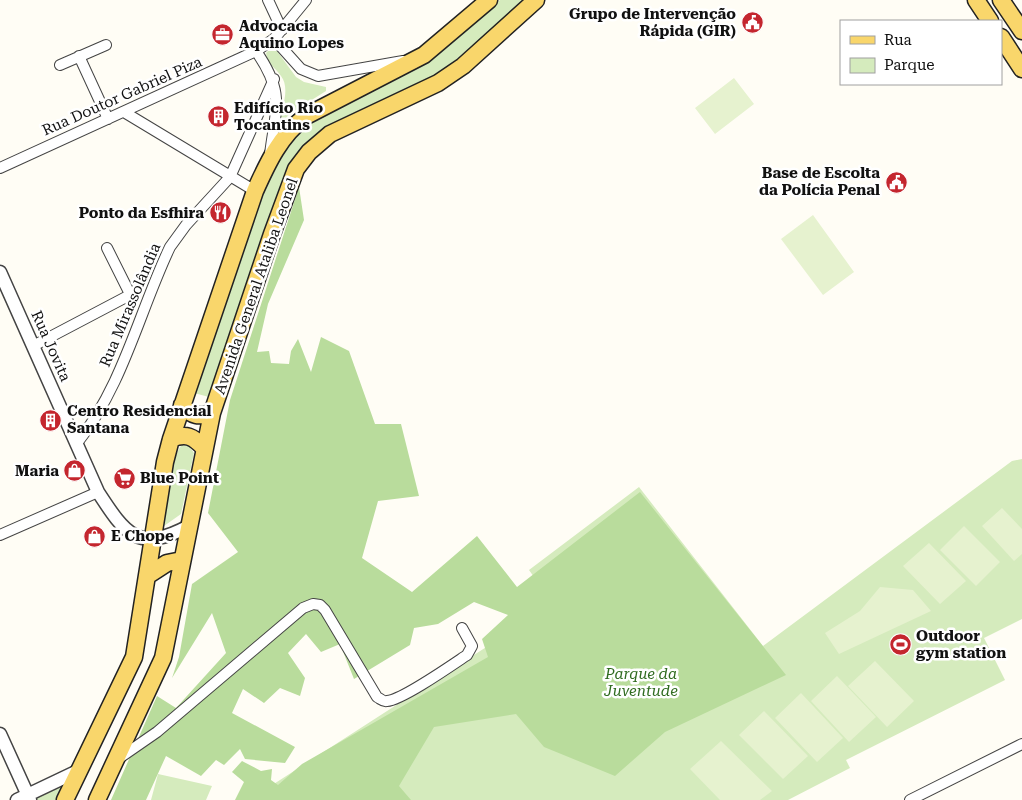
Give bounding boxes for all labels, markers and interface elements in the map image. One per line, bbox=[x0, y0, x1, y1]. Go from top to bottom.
place label: Grupo de Intervenção Rápida (GIR) bbox=[569, 5, 736, 40]
public building icon: Grupo de Intervenção Rápida (GIR) bbox=[740, 11, 764, 35]
place label: Advocacia Aquino Lopes bbox=[239, 17, 344, 52]
legend bbox=[840, 20, 1002, 85]
office icon: Advocacia Aquino Lopes bbox=[211, 23, 235, 47]
text: Rua bbox=[884, 31, 912, 49]
street label: Rua Doutor Gabriel Piza bbox=[39, 53, 205, 139]
text: Parque bbox=[884, 56, 935, 74]
place label: Edifício Rio Tocantins bbox=[234, 99, 323, 134]
building icon: Edifício Rio Tocantins bbox=[206, 105, 230, 129]
place label: Base de Escolta da Polícia Penal bbox=[759, 164, 880, 199]
public building icon: Base de Escolta da Polícia Penal bbox=[884, 170, 908, 194]
street label: Avenida General Ataliba Leonel bbox=[210, 175, 302, 396]
restaurant icon: Ponto da Esfhira bbox=[208, 201, 232, 225]
place label: Ponto da Esfhira bbox=[79, 204, 204, 222]
street label: Rua Mirassolândia bbox=[96, 240, 164, 370]
street label: Rua Jovita bbox=[27, 308, 75, 384]
place label: Centro Residencial Santana bbox=[67, 402, 212, 437]
building icon: Centro Residencial Santana bbox=[39, 408, 63, 432]
shop icon: Maria bbox=[63, 459, 87, 483]
place label: Maria bbox=[15, 462, 59, 480]
supermarket icon: Blue Point bbox=[112, 466, 136, 490]
place label: Blue Point bbox=[140, 469, 219, 487]
shop icon: E Chope bbox=[83, 524, 107, 548]
place label: E Chope bbox=[111, 527, 174, 545]
place label: Outdoor gym station bbox=[915, 627, 1006, 662]
sports icon: Outdoor gym station bbox=[888, 633, 912, 657]
park label: Parque da Juventude bbox=[603, 665, 678, 700]

